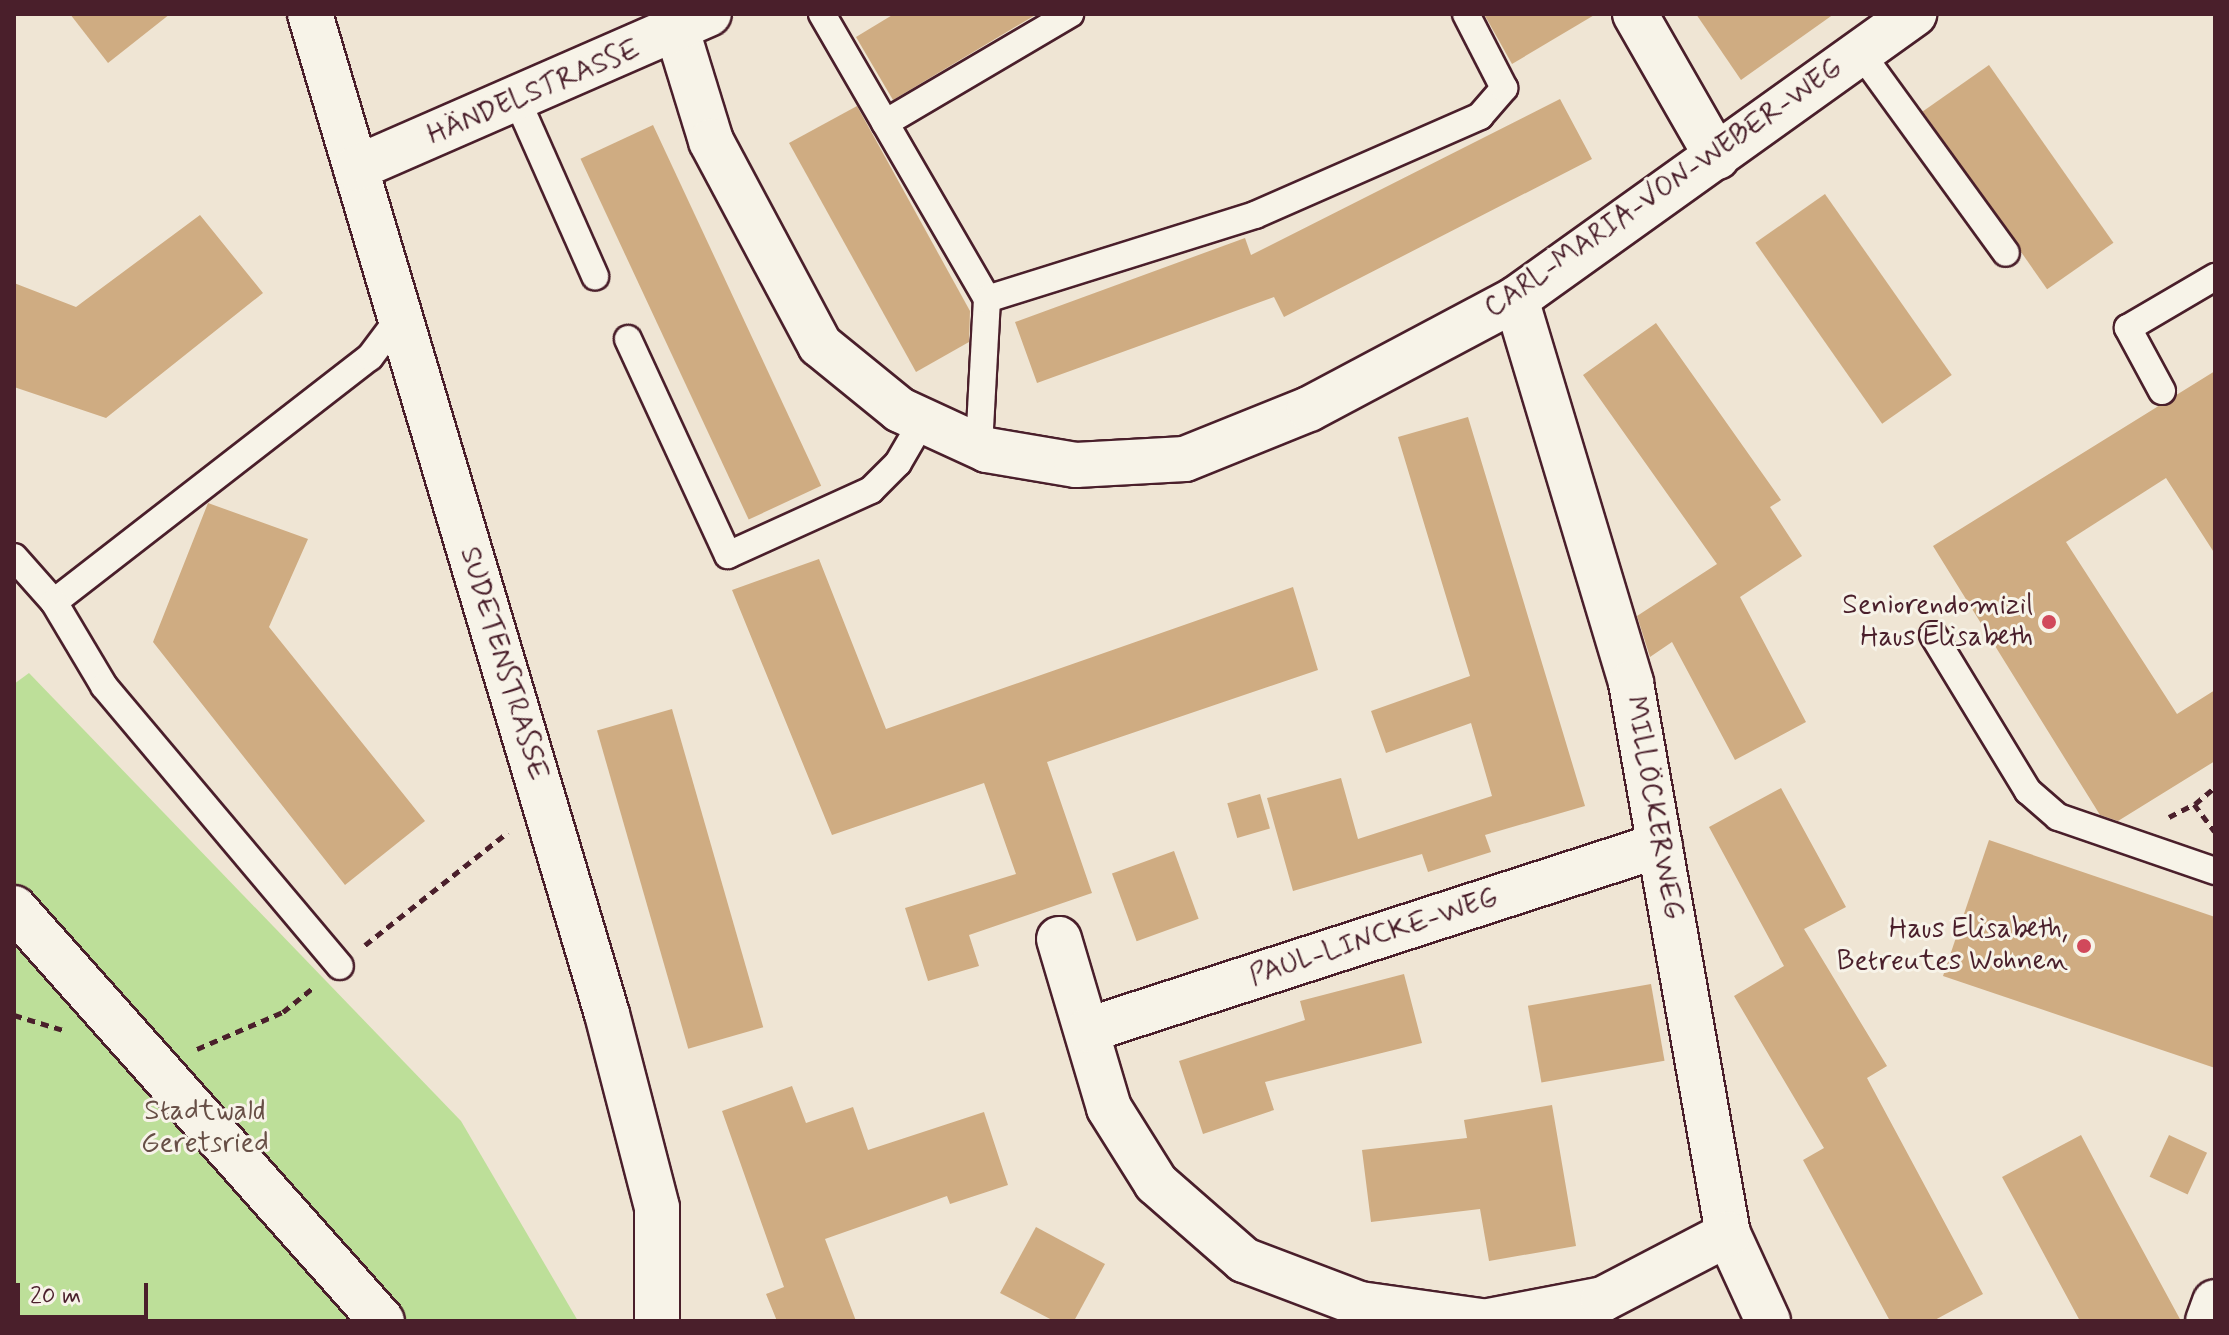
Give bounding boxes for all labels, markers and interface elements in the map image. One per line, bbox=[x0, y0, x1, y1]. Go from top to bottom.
street label: HÄNDELSTRASSE bbox=[423, 33, 645, 153]
street label: CARL-MARIA-VON-WEBER-WEG bbox=[1479, 52, 1849, 326]
street label: SUDETENSTRASSE bbox=[452, 543, 554, 785]
place label: Seniorendomizil Haus Elisabeth bbox=[1842, 589, 2033, 655]
marker: Seniorendomizil Haus Elisabeth bbox=[2040, 613, 2058, 631]
street label: MILLÖCKERWEG bbox=[1617, 694, 1689, 922]
street label: PAUL-LINCKE-WEG bbox=[1246, 882, 1502, 994]
place label: Haus Elisabeth, Betreutes Wohnen bbox=[1836, 913, 2068, 979]
marker: Haus Elisabeth, Betreutes Wohnen bbox=[2075, 937, 2093, 955]
park label: Stadtwald Geretsried bbox=[141, 1095, 269, 1161]
scale bar bbox=[20, 1267, 152, 1317]
text: 20 m bbox=[30, 1281, 81, 1312]

